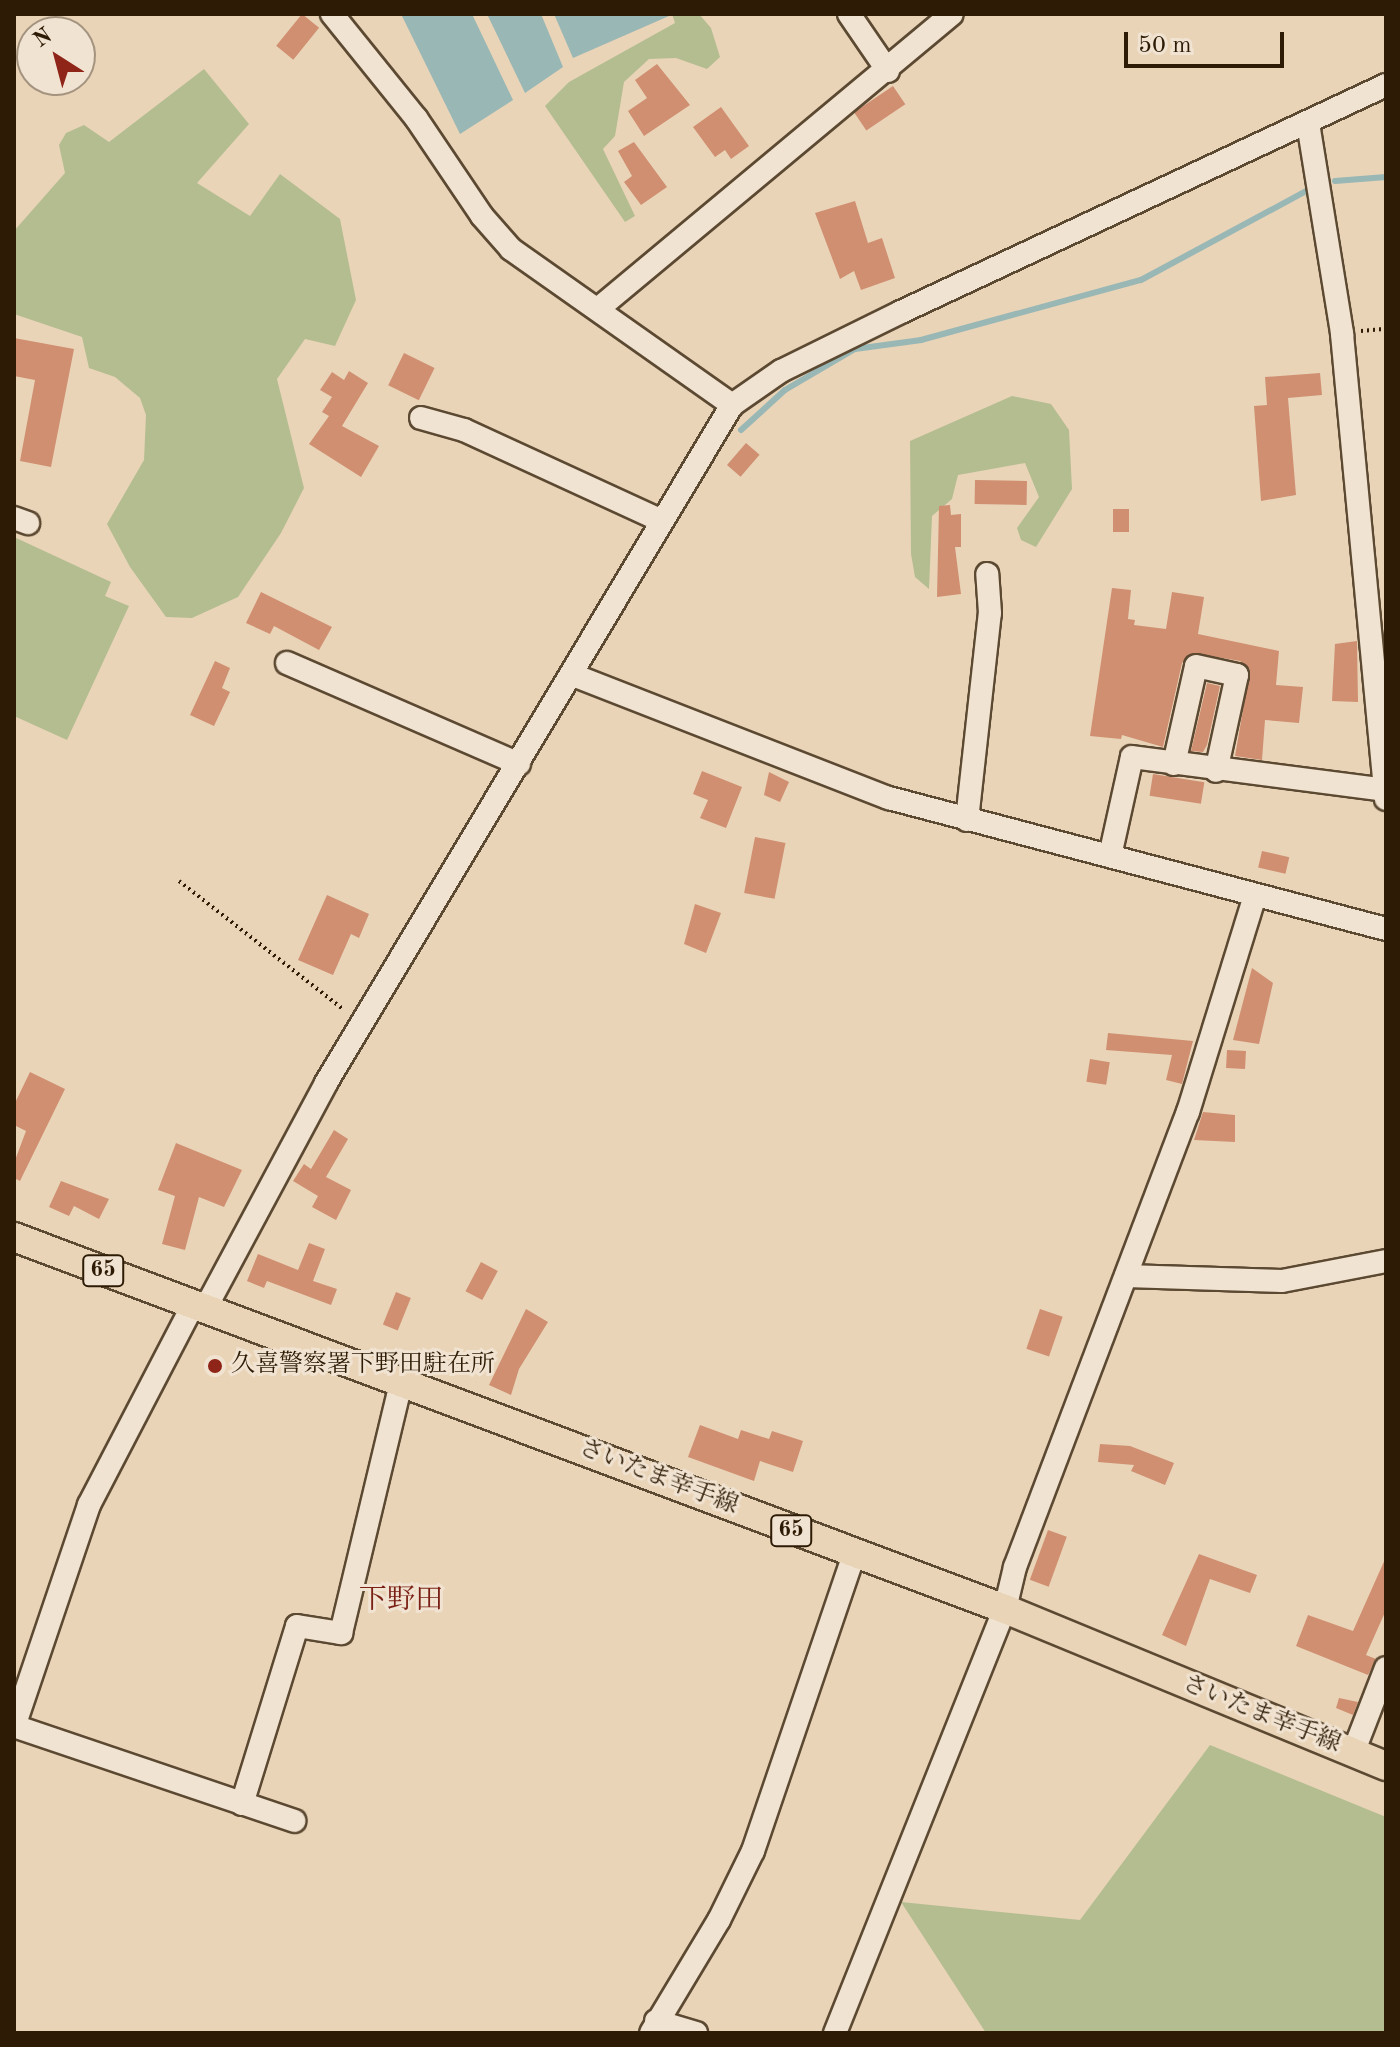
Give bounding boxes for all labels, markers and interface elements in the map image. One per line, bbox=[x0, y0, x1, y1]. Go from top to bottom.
north arrow bbox=[16, 16, 96, 96]
scale bar bbox=[1128, 16, 1288, 66]
text: N bbox=[30, 24, 56, 52]
text: 50 m bbox=[1138, 34, 1192, 58]
road number: 65 bbox=[81, 1253, 125, 1289]
place label: 久喜警察署下野田駐在所 bbox=[231, 1352, 495, 1380]
marker: 久喜警察署下野田駐在所 bbox=[206, 1357, 224, 1375]
street label: さいたま幸手線 bbox=[574, 1434, 742, 1522]
road number: 65 bbox=[769, 1513, 813, 1549]
district label: 下野田 bbox=[359, 1584, 443, 1618]
street label: さいたま幸手線 bbox=[1178, 1670, 1344, 1760]

